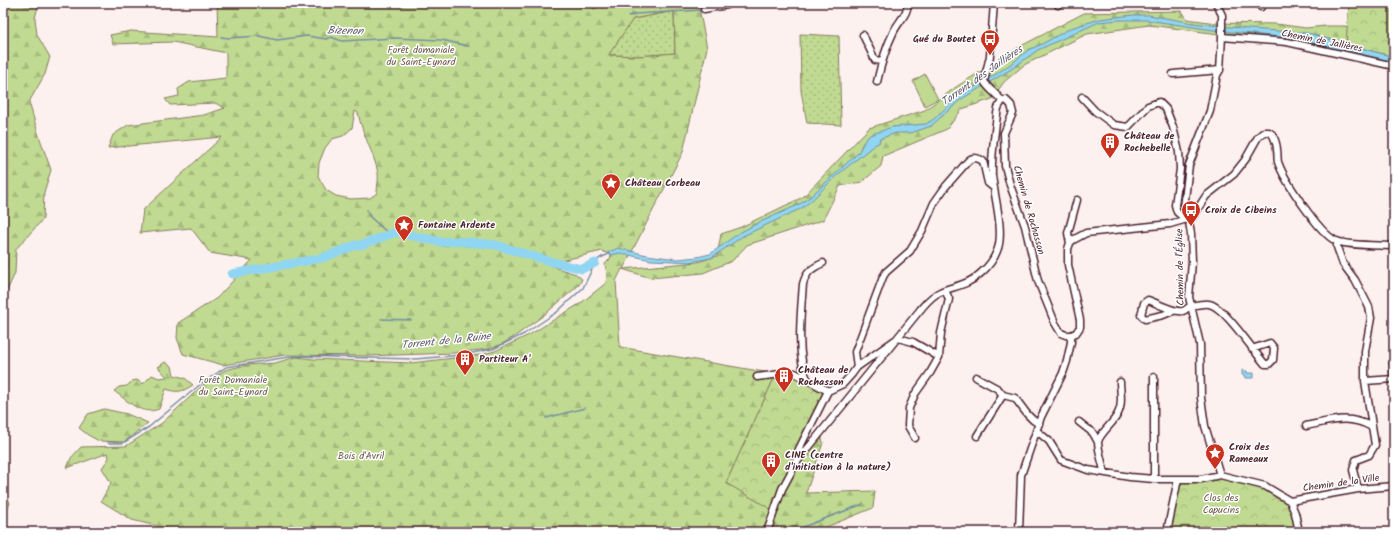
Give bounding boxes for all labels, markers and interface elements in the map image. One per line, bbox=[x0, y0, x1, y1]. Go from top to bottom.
water label: Bizenon bbox=[327, 22, 364, 40]
street label: Chemin de Jallières bbox=[1280, 25, 1365, 57]
bus stop icon: Gué du Boutet bbox=[979, 28, 1001, 56]
place label: Gué du Boutet bbox=[913, 31, 976, 47]
water label: Torrent des Jaillières bbox=[937, 40, 1028, 111]
park label: Forêt domaniale du Saint-Eynard bbox=[387, 42, 456, 70]
place label: Château de Rochebelle bbox=[1124, 128, 1175, 156]
building icon: Château de Rochebelle bbox=[1099, 131, 1121, 159]
street label: Chemin de Rochasson bbox=[1009, 163, 1049, 257]
place icon: Château Corbeau bbox=[600, 172, 622, 200]
place label: Château Corbeau bbox=[625, 175, 700, 191]
bus stop icon: Croix de Cibeins bbox=[1180, 199, 1202, 227]
place label: Croix de Cibeins bbox=[1205, 202, 1277, 218]
place icon: Fontaine Ardente bbox=[393, 214, 415, 242]
place label: Fontaine Ardente bbox=[418, 217, 495, 233]
street label: Chemin de l'Église bbox=[1171, 228, 1189, 306]
water label: Torrent de la Ruine bbox=[400, 327, 493, 355]
building icon: Partiteur A' bbox=[454, 348, 476, 376]
place label: Partiteur A' bbox=[479, 351, 531, 367]
place label: Château de Rochasson bbox=[798, 362, 849, 390]
building icon: Château de Rochasson bbox=[773, 365, 795, 393]
park label: Forêt Domaniale du Saint-Eynard bbox=[199, 372, 268, 400]
place label: Croix des Rameaux bbox=[1229, 439, 1270, 467]
place icon: Croix des Rameaux bbox=[1204, 442, 1226, 470]
place label: CINE (centre d'initiation à la nature) bbox=[785, 447, 891, 475]
park label: Bois d'Avril bbox=[338, 448, 385, 464]
building icon: CINE (centre d'initiation à la nature) bbox=[760, 450, 782, 478]
street label: Chemin de la Ville bbox=[1302, 470, 1381, 496]
park label: Clos des Capucins bbox=[1203, 490, 1240, 518]

